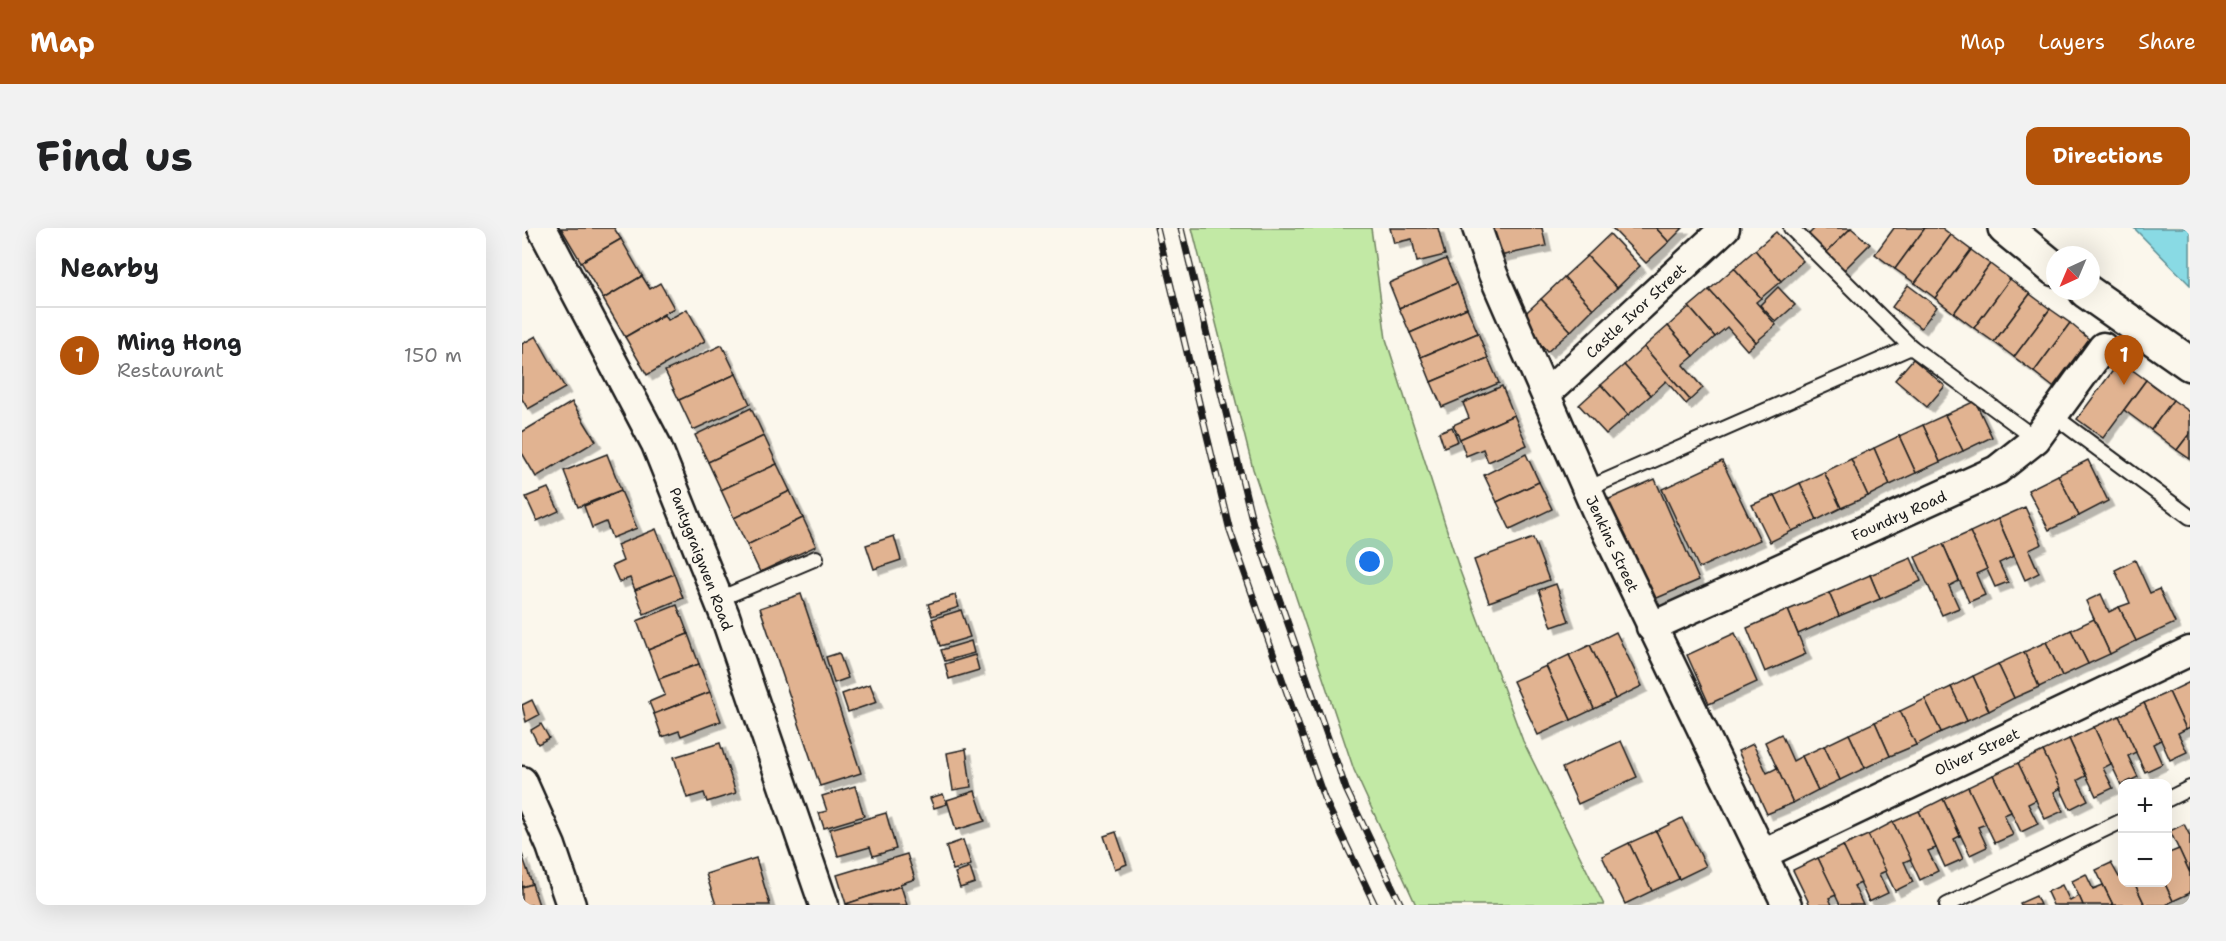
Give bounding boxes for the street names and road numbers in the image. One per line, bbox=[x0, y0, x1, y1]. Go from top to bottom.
street label: Castle Ivor Street bbox=[1581, 259, 1691, 363]
street label: Pantygraigwen Road bbox=[664, 485, 738, 634]
street label: Foundry Road bbox=[1848, 486, 1950, 546]
street label: Jenkins Street bbox=[1581, 492, 1643, 596]
street label: Oliver Street bbox=[1931, 724, 2023, 780]

